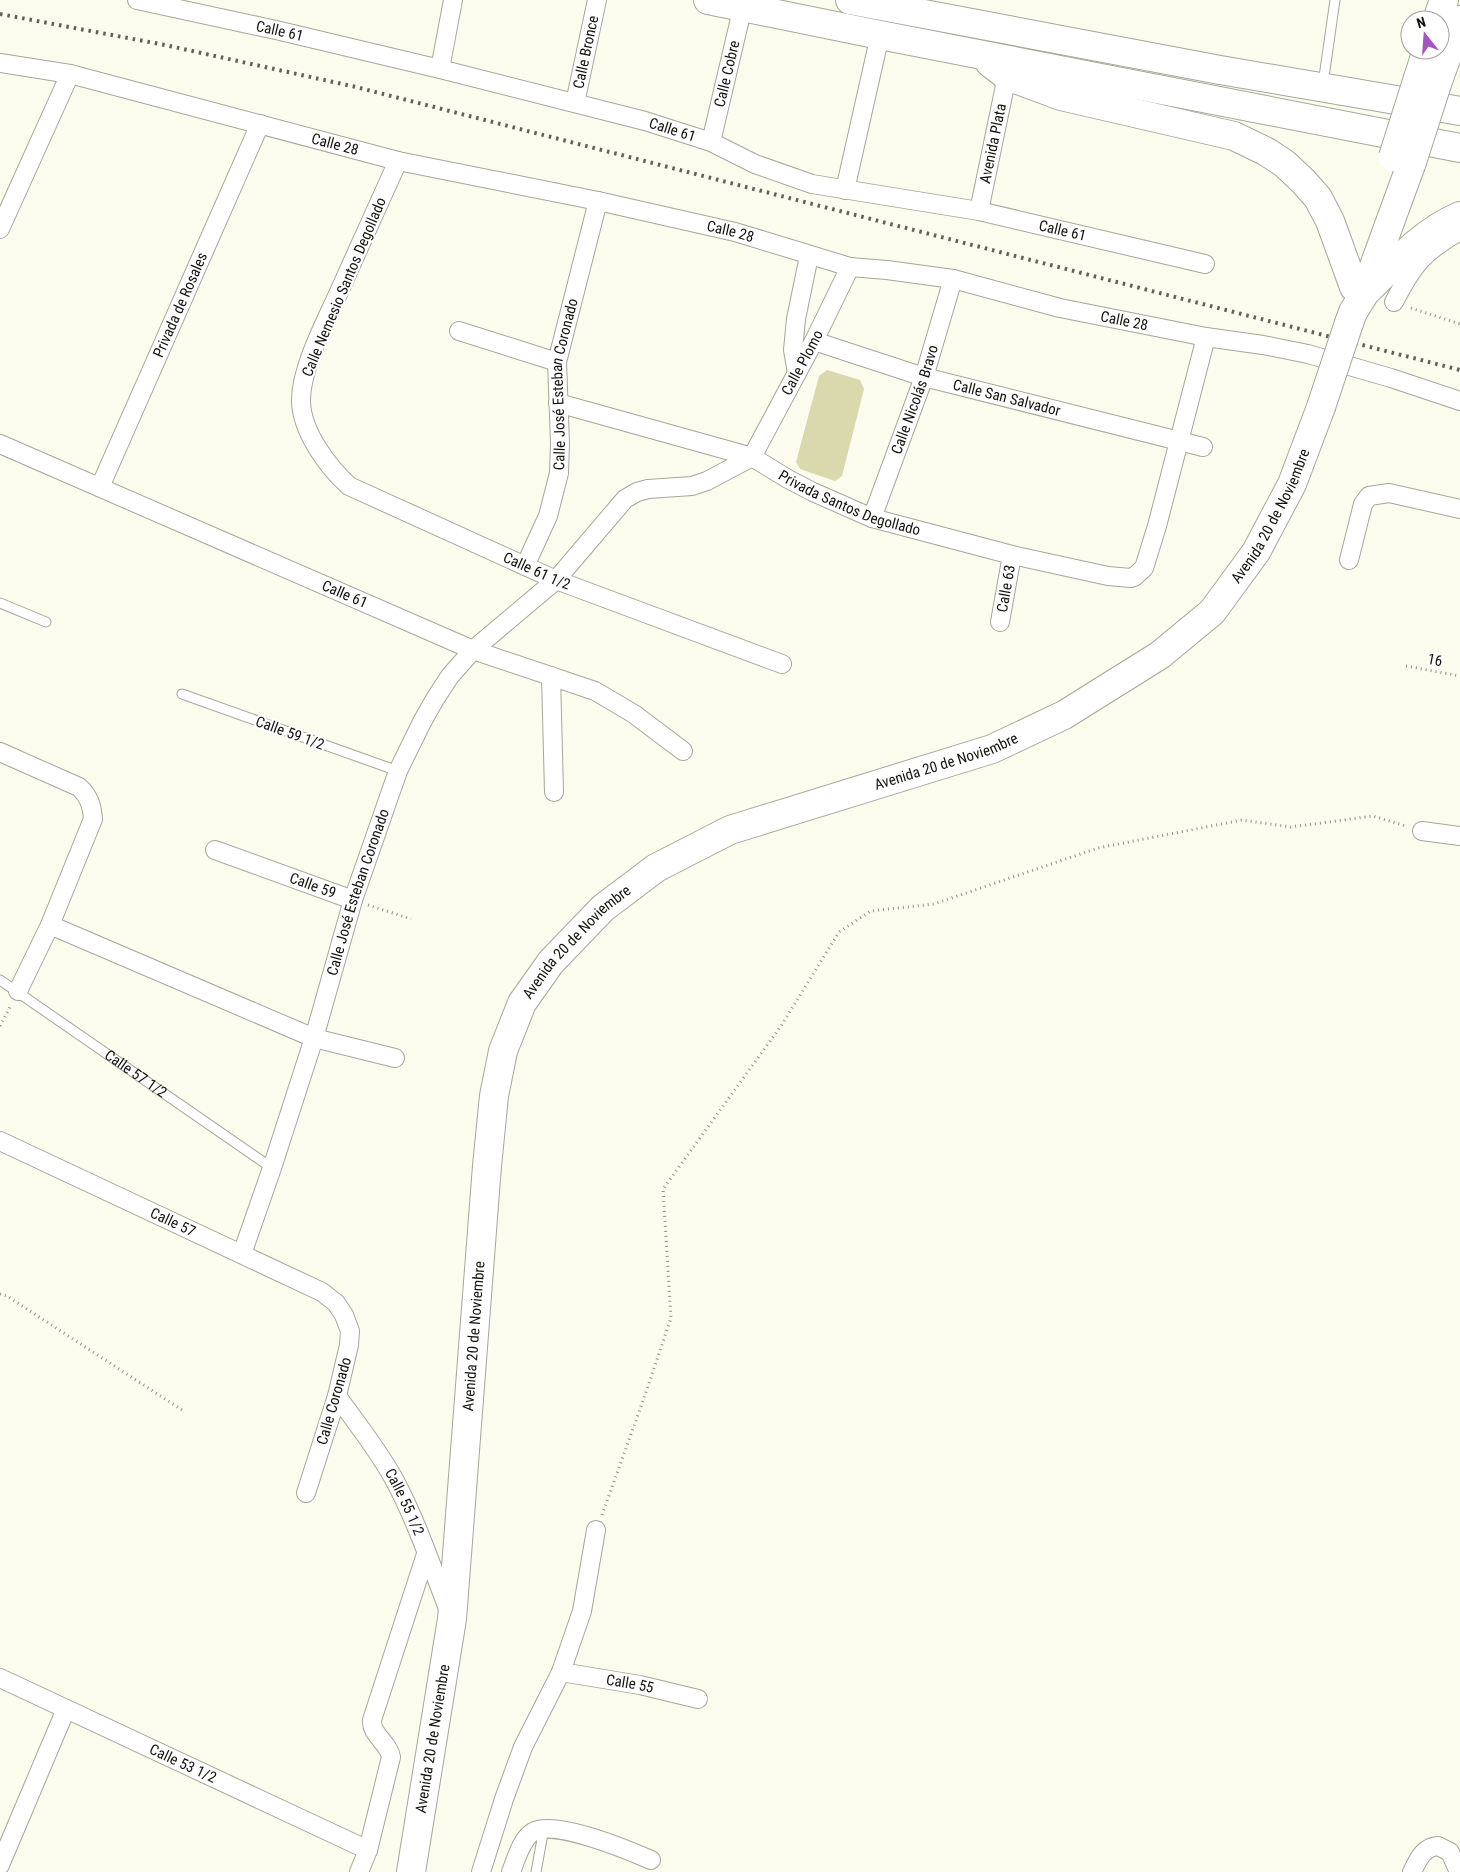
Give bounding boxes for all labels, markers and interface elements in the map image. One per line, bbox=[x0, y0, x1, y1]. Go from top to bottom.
north arrow bbox=[1400, 10, 1450, 60]
street label: Calle Bronce bbox=[569, 14, 602, 90]
text: N bbox=[1415, 14, 1428, 31]
street label: Calle 61 bbox=[254, 17, 305, 45]
street label: Calle Cobre bbox=[710, 39, 744, 109]
street label: Avenida Plata bbox=[976, 102, 1010, 185]
street label: Calle 61 bbox=[647, 114, 698, 146]
street label: Calle 28 bbox=[310, 129, 360, 159]
street label: Calle Nemesio Santos Degollado bbox=[298, 195, 390, 379]
street label: Calle 61 bbox=[1037, 216, 1088, 245]
street label: Calle 28 bbox=[705, 217, 756, 246]
street label: Privada de Rosales bbox=[149, 250, 211, 360]
street label: Calle José Esteban Coronado bbox=[548, 296, 582, 471]
street label: Calle 28 bbox=[1099, 307, 1150, 334]
street label: Calle Plomo bbox=[778, 327, 827, 398]
street label: Calle Nicolás Bravo bbox=[887, 343, 942, 457]
street label: Calle San Salvador bbox=[951, 376, 1063, 420]
street label: Avenida 20 de Noviembre bbox=[1227, 446, 1313, 587]
street label: Privada Santos Degollado bbox=[775, 466, 922, 539]
street label: Calle 61 1/2 bbox=[500, 548, 573, 594]
street label: Calle 63 bbox=[993, 563, 1019, 614]
street label: Calle 61 bbox=[319, 576, 370, 612]
street label: 16 bbox=[1426, 650, 1444, 670]
street label: Calle 59 1/2 bbox=[253, 712, 327, 754]
street label: Avenida 20 de Noviembre bbox=[872, 729, 1021, 794]
street label: Calle José Esteban Coronado bbox=[323, 807, 393, 978]
street label: Calle 59 bbox=[287, 869, 338, 902]
street label: Avenida 20 de Noviembre bbox=[519, 881, 634, 1002]
street label: Calle 57 1/2 bbox=[101, 1046, 170, 1102]
street label: Calle 57 bbox=[147, 1204, 198, 1240]
street label: Avenida 20 de Noviembre bbox=[459, 1260, 489, 1412]
street label: Calle Coronado bbox=[313, 1355, 355, 1447]
street label: Calle 55 1/2 bbox=[381, 1465, 428, 1538]
street label: Avenida 20 de Noviembre bbox=[412, 1663, 454, 1814]
street label: Calle 55 bbox=[605, 1671, 656, 1697]
street label: Calle 53 1/2 bbox=[147, 1740, 219, 1787]

